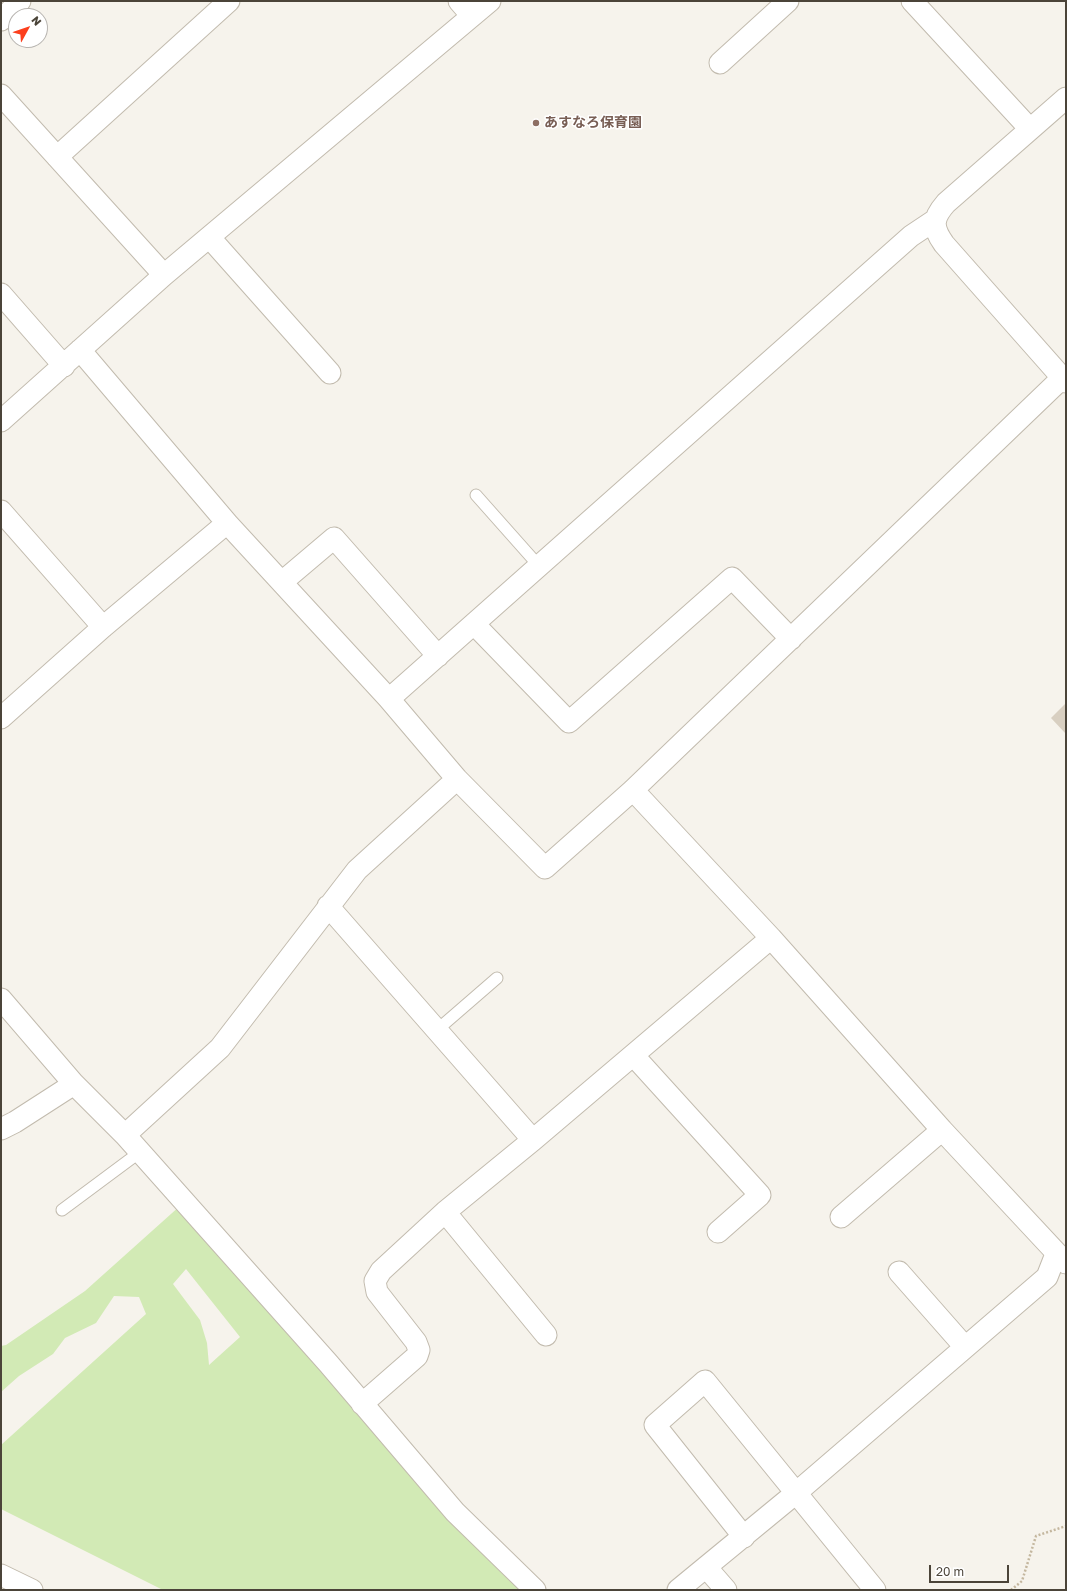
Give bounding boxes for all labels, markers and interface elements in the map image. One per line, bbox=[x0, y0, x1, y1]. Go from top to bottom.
north arrow bbox=[8, 8, 48, 48]
text: N bbox=[29, 13, 44, 28]
place label: あすなろ保育園 bbox=[544, 115, 642, 131]
marker: あすなろ保育園 bbox=[531, 118, 541, 128]
scale bar bbox=[931, 1557, 1011, 1583]
text: 20 m bbox=[936, 1564, 964, 1579]

